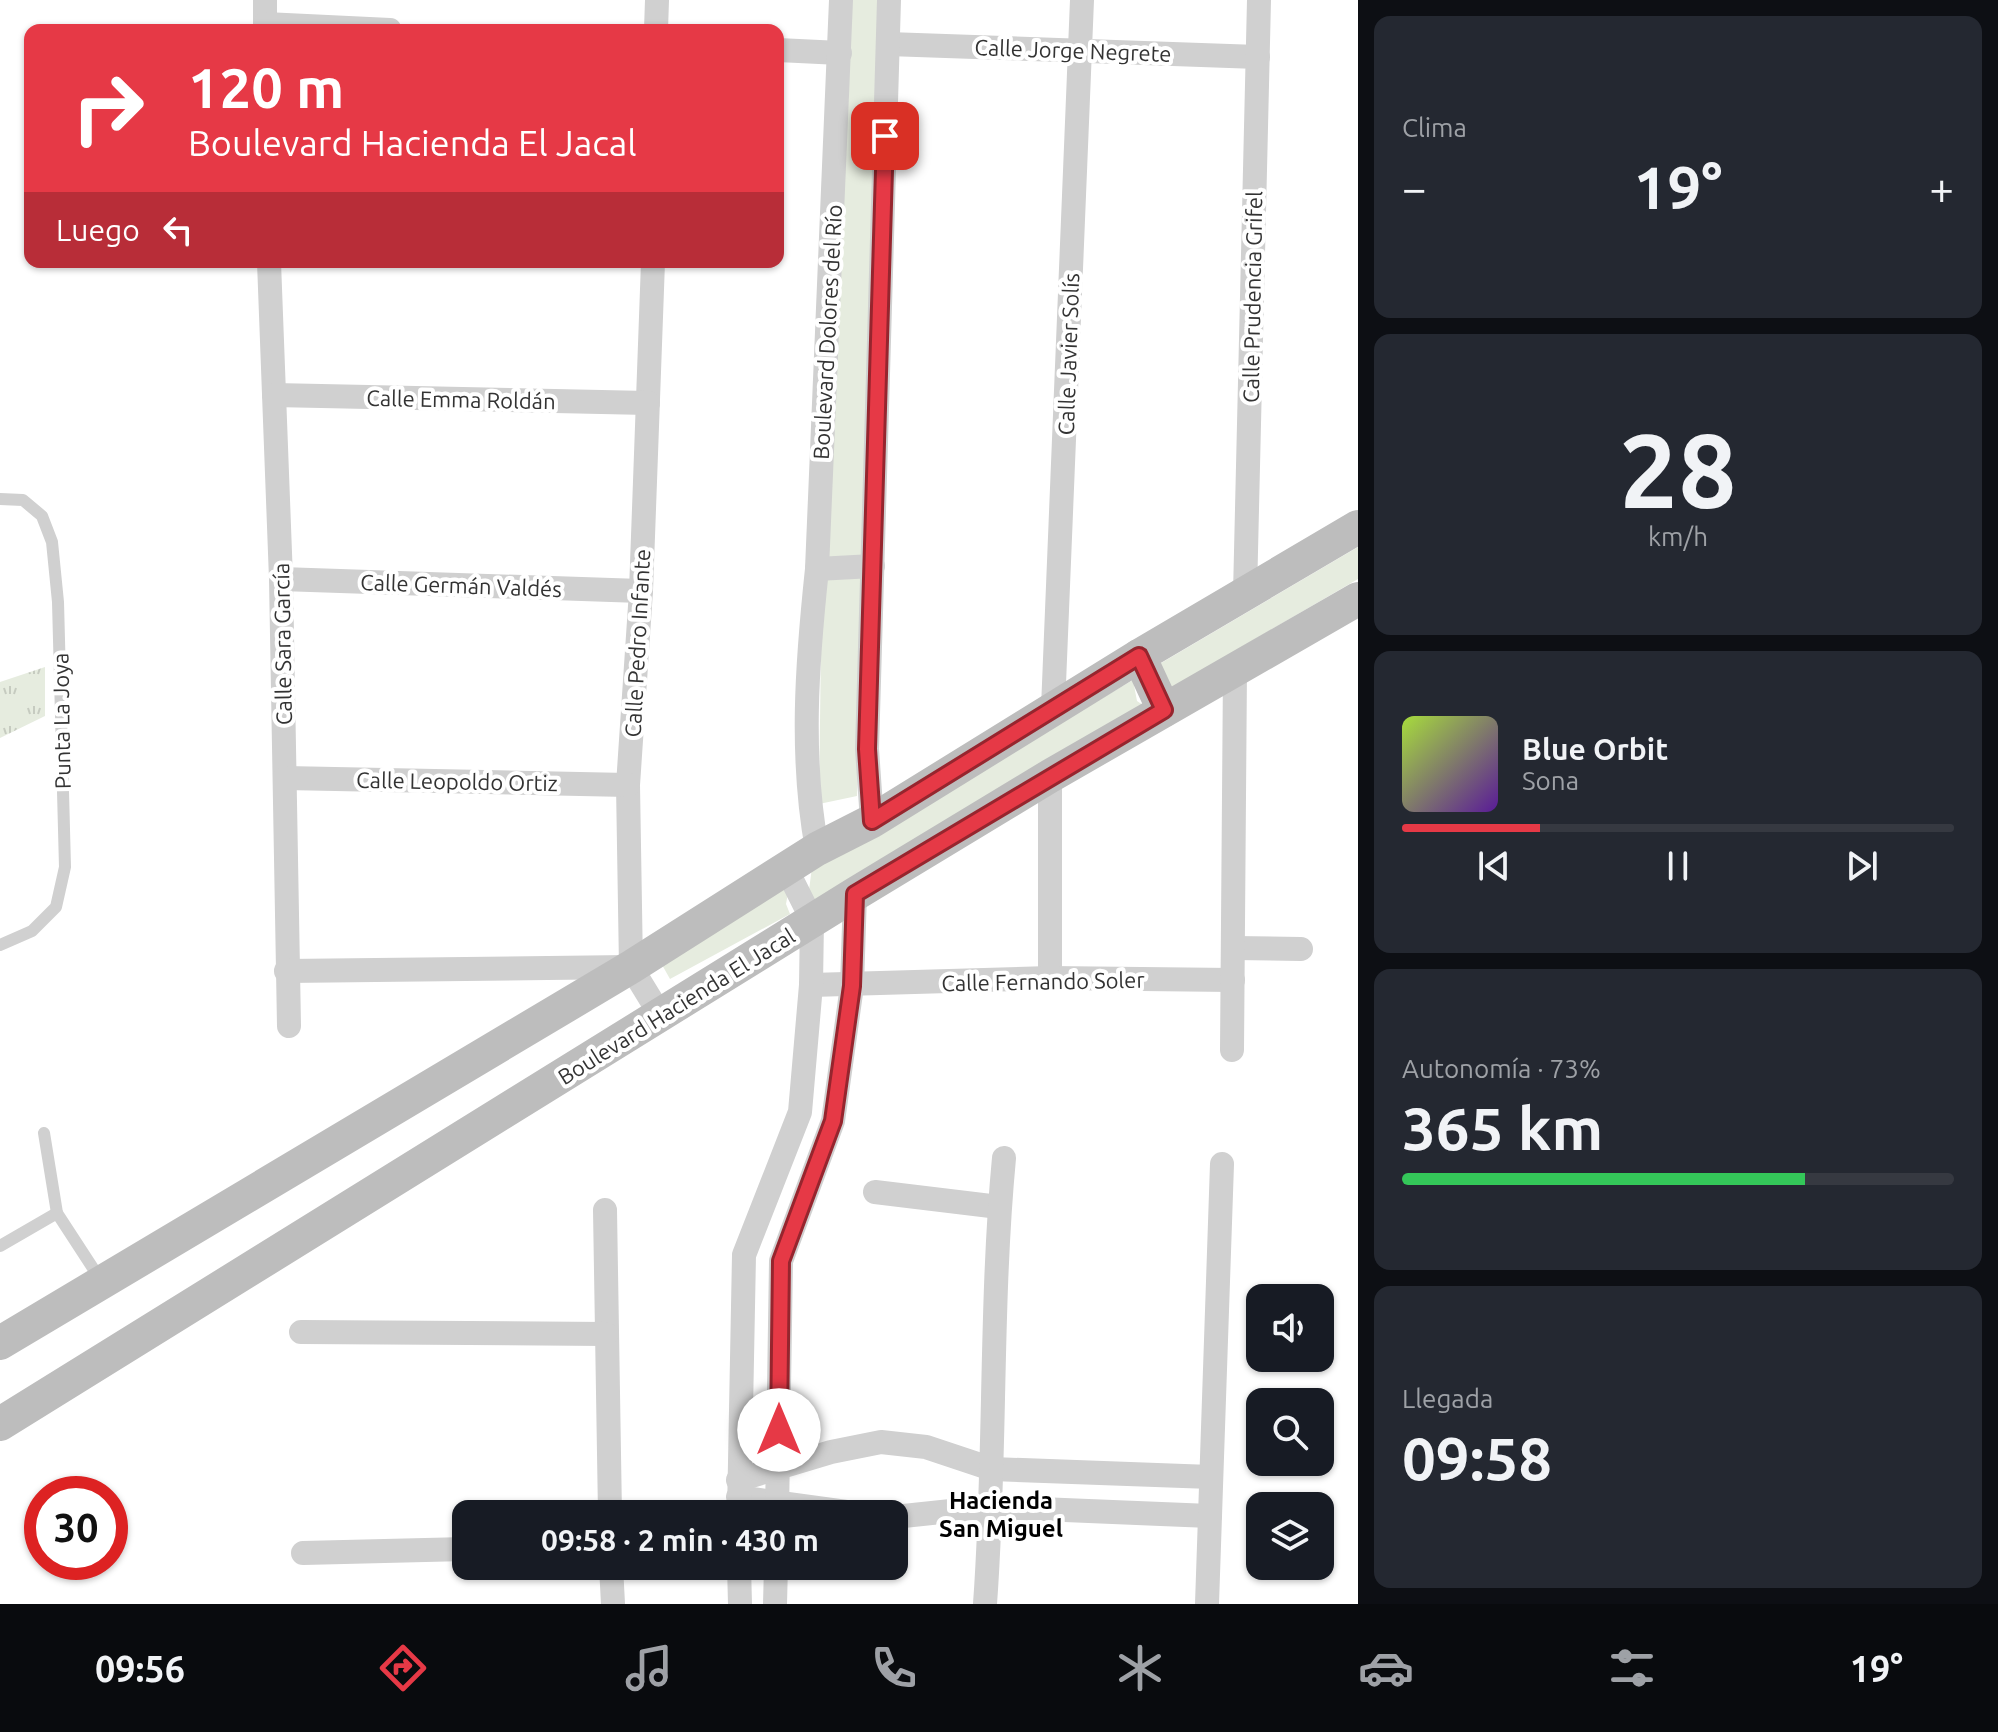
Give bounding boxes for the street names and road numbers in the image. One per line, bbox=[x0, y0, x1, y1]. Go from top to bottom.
street label: Calle Jorge Negrete bbox=[974, 34, 1172, 66]
street label: Calle Prudencia Grifel bbox=[1238, 191, 1266, 403]
street label: Boulevard Dolores del Río bbox=[808, 204, 846, 460]
street label: Calle Javier Solís bbox=[1053, 272, 1083, 436]
street label: Calle Emma Roldán bbox=[366, 385, 556, 413]
street label: Calle Pedro Infante bbox=[620, 548, 654, 738]
street label: Calle Sara García bbox=[268, 563, 296, 725]
street label: Calle Germán Valdés bbox=[360, 569, 562, 601]
street label: Punta La Joya bbox=[47, 653, 75, 789]
street label: Calle Leopoldo Ortiz bbox=[356, 767, 558, 795]
street label: Boulevard Hacienda El Jacal bbox=[553, 923, 799, 1089]
street label: Calle Fernando Soler bbox=[941, 967, 1146, 995]

